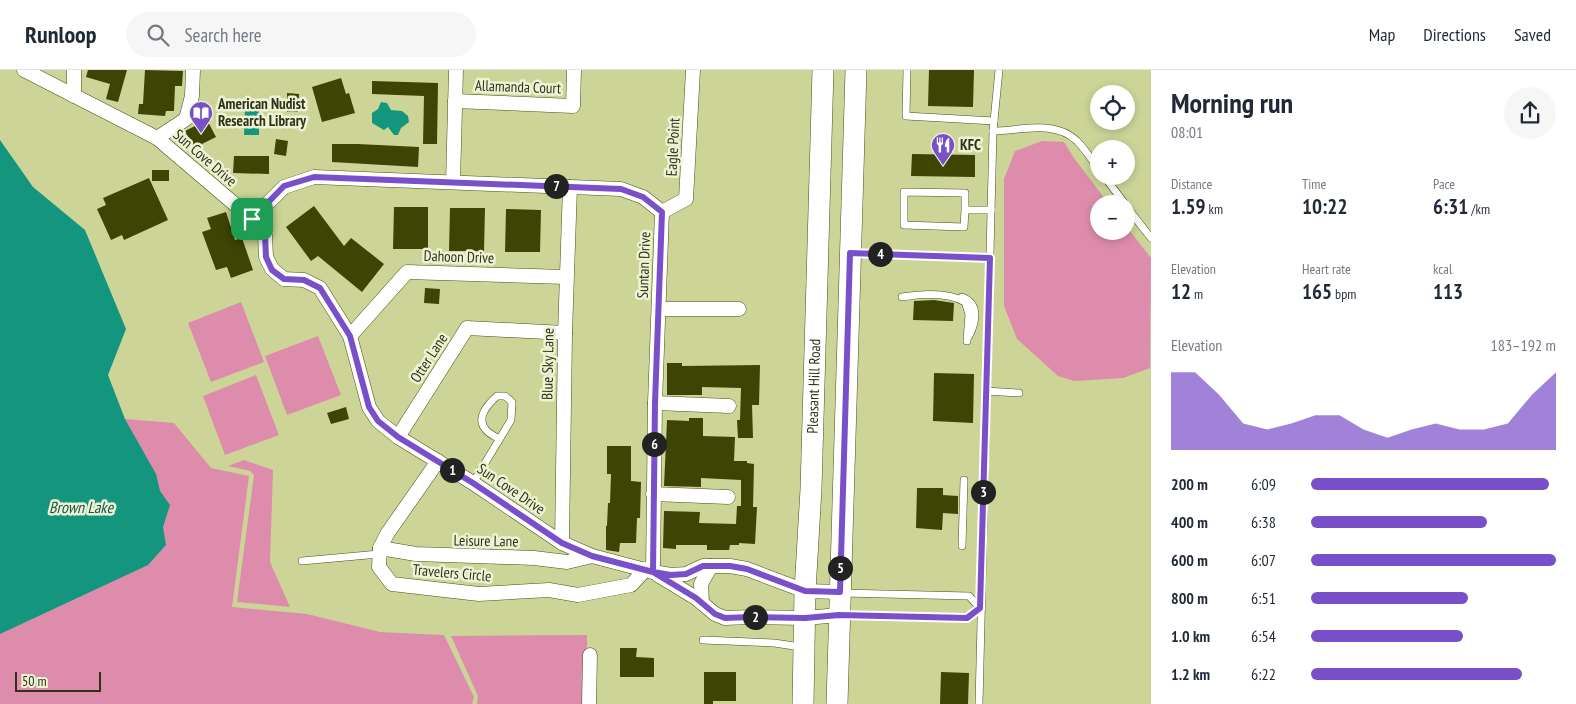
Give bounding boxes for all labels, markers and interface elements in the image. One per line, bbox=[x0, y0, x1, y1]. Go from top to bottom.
search box bbox=[126, 12, 476, 57]
text: Runloop bbox=[25, 19, 96, 50]
icon: search bbox=[144, 21, 172, 49]
text: Search here bbox=[184, 23, 262, 47]
text: Map bbox=[1369, 23, 1395, 46]
text: Directions bbox=[1423, 23, 1486, 46]
text: Saved bbox=[1514, 23, 1551, 46]
street label: Allamanda Court bbox=[475, 76, 561, 97]
text: Morning run bbox=[1171, 84, 1293, 121]
map controls bbox=[1090, 85, 1135, 240]
button: locate bbox=[1090, 85, 1135, 130]
button: share bbox=[1504, 87, 1556, 139]
place label: American Nudist Research Library bbox=[217, 94, 307, 130]
library icon: American Nudist Research Library bbox=[188, 100, 214, 134]
street label: Eagle Point bbox=[661, 117, 684, 177]
text: 08:01 bbox=[1171, 122, 1203, 142]
street label: Sun Cove Drive bbox=[170, 125, 241, 190]
restaurant icon: KFC bbox=[930, 132, 956, 166]
place label: KFC bbox=[960, 135, 981, 154]
button: + bbox=[1090, 140, 1135, 185]
pin: 7 bbox=[544, 174, 568, 198]
text: Distance bbox=[1171, 175, 1212, 193]
text: Time bbox=[1302, 175, 1326, 193]
text: Pace bbox=[1433, 175, 1455, 193]
text: 7 bbox=[553, 177, 560, 195]
text: 1.59 bbox=[1171, 193, 1206, 220]
text: 10:22 bbox=[1302, 193, 1347, 220]
text: 6:31 bbox=[1433, 193, 1468, 220]
button: − bbox=[1090, 195, 1135, 240]
pin bbox=[231, 198, 273, 240]
text: km bbox=[1206, 200, 1223, 218]
text: /km bbox=[1468, 200, 1490, 218]
icon: arrive bbox=[238, 205, 266, 233]
street label: Suntan Drive bbox=[633, 231, 654, 299]
pin: 4 bbox=[868, 242, 892, 266]
text: 4 bbox=[877, 245, 884, 263]
street label: Dahoon Drive bbox=[423, 246, 495, 267]
text: Elevation bbox=[1171, 260, 1216, 278]
text: Heart rate bbox=[1302, 260, 1351, 278]
text: kcal bbox=[1433, 260, 1452, 278]
text: 12 bbox=[1171, 278, 1191, 305]
text: 165 bbox=[1302, 278, 1332, 305]
text: 113 bbox=[1433, 278, 1463, 305]
text: m bbox=[1191, 285, 1203, 303]
text: bpm bbox=[1332, 285, 1356, 303]
street label: Blue Sky Lane bbox=[537, 328, 558, 400]
street label: Otter Lane bbox=[406, 330, 451, 386]
text: Elevation bbox=[1171, 335, 1222, 355]
text: 183–192 m bbox=[1491, 335, 1556, 355]
street label: Pleasant Hill Road bbox=[803, 339, 824, 434]
pin: 6 bbox=[642, 432, 666, 456]
text: 6 bbox=[651, 435, 658, 453]
pin: 1 bbox=[440, 458, 464, 482]
street label: Sun Cove Drive bbox=[474, 459, 549, 518]
text: 1 bbox=[449, 461, 456, 479]
text: 200 m bbox=[1171, 474, 1208, 494]
text: 6:09 bbox=[1251, 474, 1276, 494]
pin: 3 bbox=[970, 480, 996, 504]
text: 3 bbox=[980, 483, 987, 501]
water label: Brown Lake bbox=[49, 497, 114, 517]
text: 400 m bbox=[1171, 512, 1208, 532]
text: 6:38 bbox=[1251, 512, 1276, 532]
street label: Leisure Lane bbox=[453, 530, 519, 551]
text: 600 m bbox=[1171, 550, 1208, 570]
text: 6:07 bbox=[1251, 550, 1276, 570]
pin: 5 bbox=[828, 556, 852, 580]
text: 5 bbox=[837, 559, 844, 577]
street label: Travelers Circle bbox=[412, 560, 492, 585]
text: 800 m bbox=[1171, 588, 1208, 608]
text: 6:51 bbox=[1251, 588, 1276, 608]
pin: 2 bbox=[742, 604, 768, 630]
text: 2 bbox=[752, 608, 759, 626]
text: 1.0 km bbox=[1171, 626, 1210, 646]
text: 6:54 bbox=[1251, 626, 1276, 646]
text: 1.2 km bbox=[1171, 664, 1210, 684]
text: 6:22 bbox=[1251, 664, 1276, 684]
scale bar bbox=[15, 669, 101, 692]
text: 50 m bbox=[22, 672, 47, 690]

